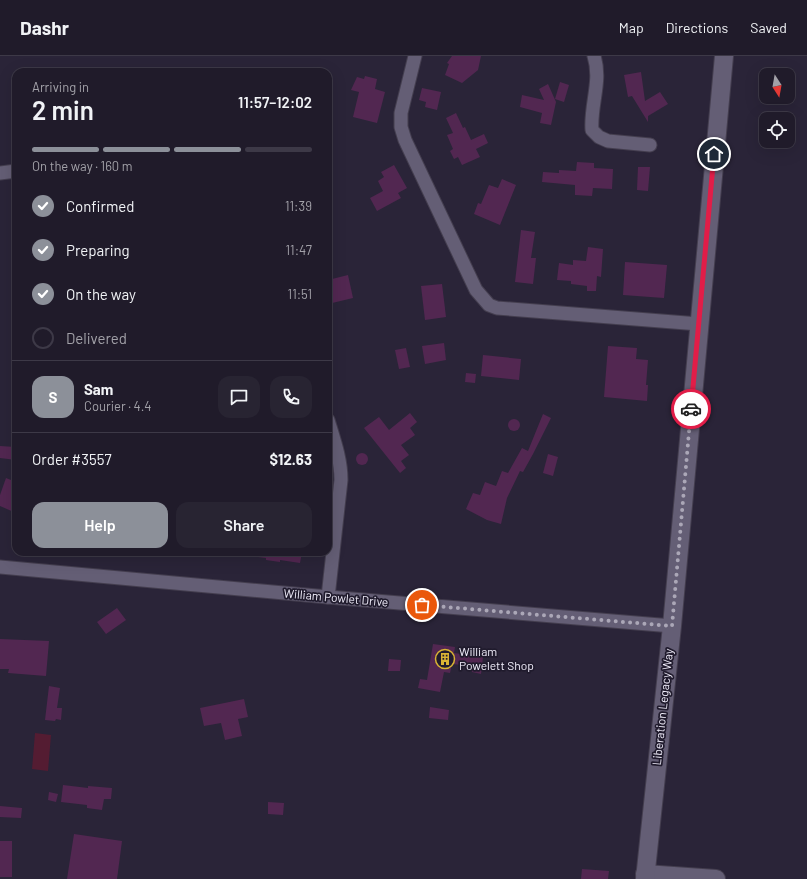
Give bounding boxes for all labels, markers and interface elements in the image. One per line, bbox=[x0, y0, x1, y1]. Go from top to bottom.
text: Dashr bbox=[20, 16, 69, 39]
text: Map bbox=[619, 19, 644, 36]
text: Directions bbox=[666, 19, 728, 36]
text: Saved bbox=[750, 19, 787, 36]
north arrow bbox=[759, 68, 795, 104]
map controls bbox=[759, 68, 795, 148]
text: Arriving in bbox=[32, 79, 89, 95]
text: 11:57–12:02 bbox=[238, 93, 312, 111]
text: 2 min bbox=[32, 94, 94, 125]
button: locate bbox=[759, 112, 795, 148]
pin bbox=[697, 137, 731, 171]
icon: home bbox=[703, 143, 725, 165]
text: On the way · 160 m bbox=[32, 158, 133, 174]
icon: check bbox=[32, 195, 54, 217]
text: Confirmed bbox=[66, 197, 134, 215]
text: 11:39 bbox=[285, 198, 312, 214]
icon: check bbox=[32, 239, 54, 261]
text: Preparing bbox=[66, 241, 130, 259]
text: 11:47 bbox=[286, 242, 312, 258]
icon: check bbox=[32, 283, 54, 305]
text: On the way bbox=[66, 285, 136, 303]
text: 11:51 bbox=[288, 286, 312, 302]
text: Delivered bbox=[66, 329, 127, 347]
button: chat bbox=[218, 376, 260, 418]
button: phone bbox=[270, 376, 312, 418]
text: Sam bbox=[84, 380, 113, 398]
text: S bbox=[49, 388, 57, 406]
courier bbox=[671, 389, 711, 429]
text: Courier · 4.4 bbox=[84, 398, 152, 414]
icon: car bbox=[680, 398, 702, 420]
text: Order #3557 bbox=[32, 450, 112, 468]
text: $12.63 bbox=[270, 450, 312, 468]
button: Help bbox=[32, 502, 168, 548]
button: Share bbox=[176, 502, 312, 548]
street label: William Powlet Drive bbox=[283, 585, 389, 609]
pin bbox=[405, 588, 439, 622]
icon: bag bbox=[411, 594, 433, 616]
place label: William Powelett Shop bbox=[459, 644, 534, 672]
street label: Liberation Legacy Way bbox=[649, 647, 675, 766]
building icon: William Powelett Shop bbox=[434, 648, 456, 670]

